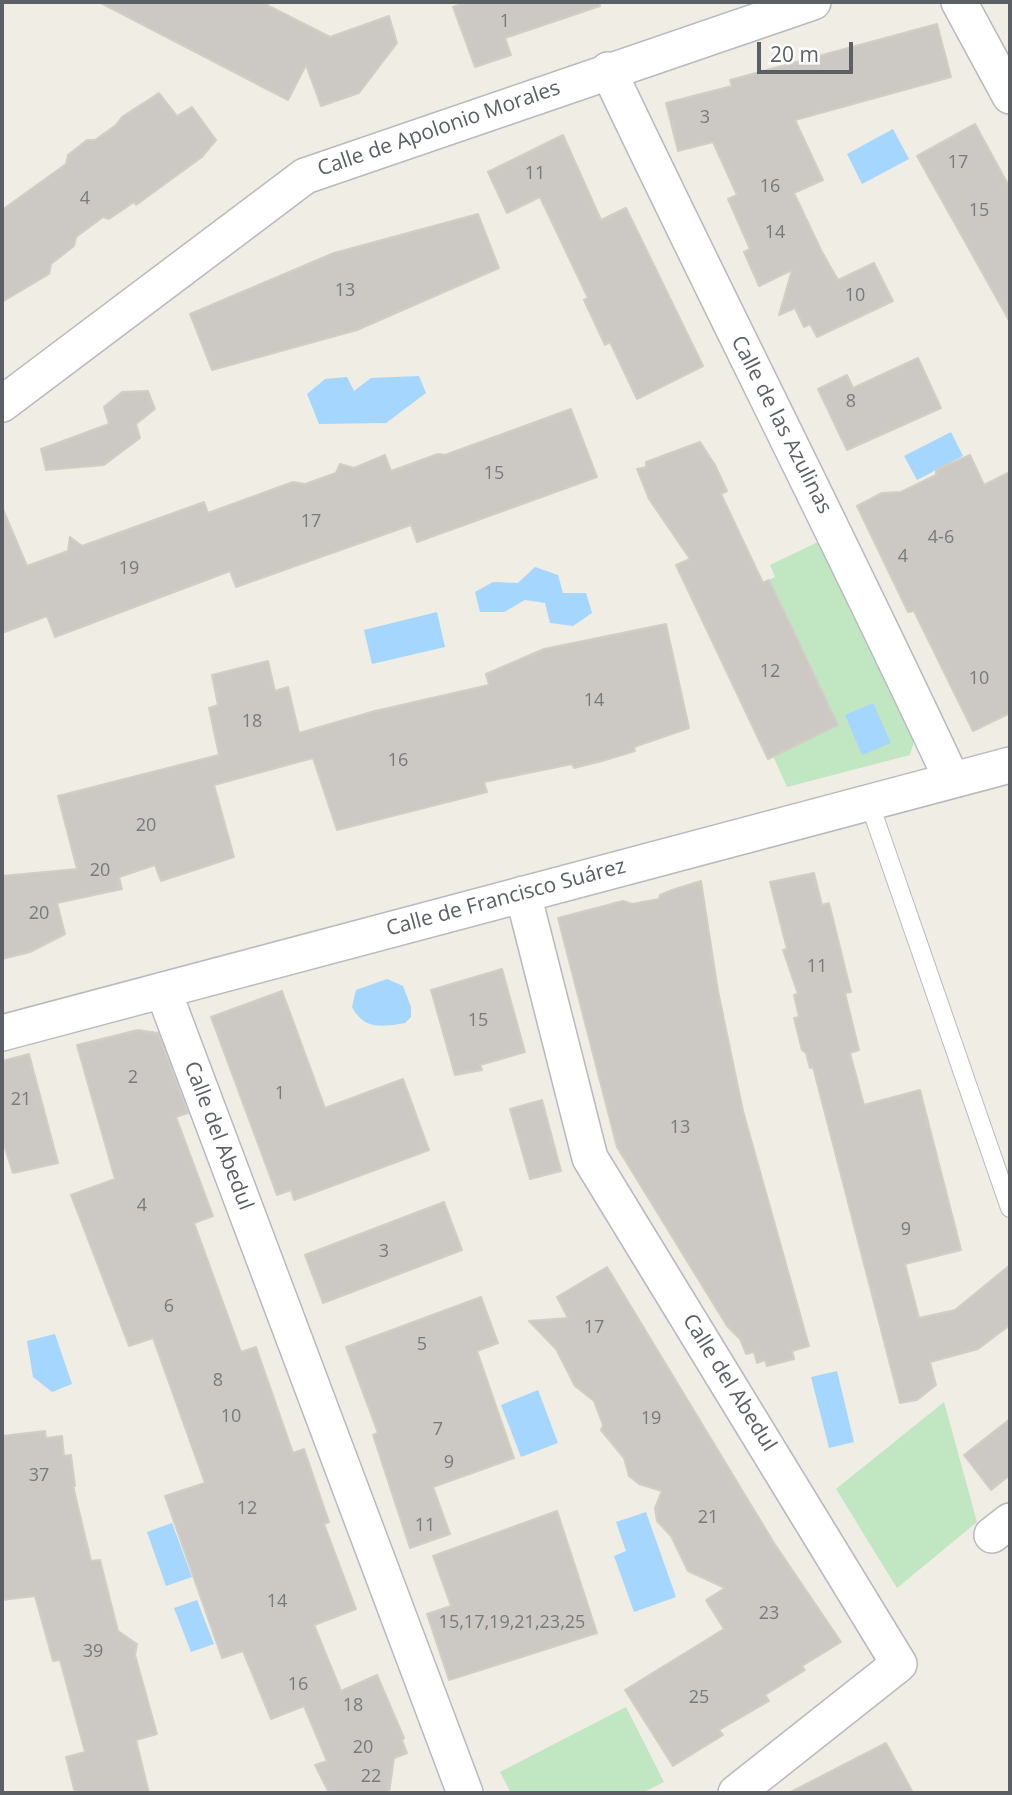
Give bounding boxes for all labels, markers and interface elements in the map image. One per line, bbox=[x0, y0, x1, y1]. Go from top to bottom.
house number: 1 bbox=[500, 11, 510, 33]
scale bar bbox=[760, 28, 856, 72]
text: 20 m bbox=[770, 40, 819, 68]
street label: Calle de Apolonio Morales bbox=[314, 76, 564, 182]
house number: 3 bbox=[700, 107, 710, 129]
house number: 17 bbox=[948, 152, 968, 174]
house number: 11 bbox=[525, 163, 545, 185]
house number: 16 bbox=[760, 176, 780, 198]
house number: 4 bbox=[80, 188, 90, 210]
house number: 15 bbox=[969, 200, 989, 222]
house number: 14 bbox=[765, 222, 785, 244]
house number: 13 bbox=[335, 280, 355, 302]
house number: 10 bbox=[845, 285, 865, 307]
street label: Calle de las Azulinas bbox=[725, 332, 837, 518]
house number: 8 bbox=[846, 391, 856, 413]
house number: 15 bbox=[484, 463, 504, 485]
house number: 17 bbox=[301, 511, 321, 533]
house number: 4-6 bbox=[928, 527, 954, 549]
house number: 4 bbox=[898, 546, 908, 568]
house number: 19 bbox=[119, 558, 139, 580]
house number: 12 bbox=[760, 661, 780, 683]
house number: 10 bbox=[969, 668, 989, 690]
house number: 14 bbox=[584, 690, 604, 712]
house number: 18 bbox=[242, 711, 262, 733]
house number: 16 bbox=[388, 750, 408, 772]
house number: 20 bbox=[136, 815, 156, 837]
street label: Calle de Francisco Suárez bbox=[384, 854, 628, 942]
house number: 20 bbox=[90, 860, 110, 882]
house number: 20 bbox=[29, 903, 49, 925]
house number: 11 bbox=[807, 956, 827, 978]
house number: 15 bbox=[468, 1010, 488, 1032]
street label: Calle del Abedul bbox=[178, 1058, 258, 1214]
house number: 2 bbox=[128, 1067, 138, 1089]
house number: 1 bbox=[275, 1083, 285, 1105]
house number: 21 bbox=[11, 1089, 31, 1111]
house number: 13 bbox=[670, 1117, 690, 1139]
house number: 4 bbox=[137, 1195, 147, 1217]
house number: 9 bbox=[901, 1219, 911, 1241]
house number: 3 bbox=[379, 1241, 389, 1263]
house number: 6 bbox=[164, 1296, 174, 1318]
street label: Calle del Abedul bbox=[677, 1310, 781, 1456]
house number: 17 bbox=[584, 1317, 604, 1339]
house number: 5 bbox=[417, 1334, 427, 1356]
house number: 8 bbox=[213, 1370, 223, 1392]
house number: 10 bbox=[221, 1406, 241, 1428]
house number: 19 bbox=[641, 1408, 661, 1430]
house number: 7 bbox=[433, 1419, 443, 1441]
house number: 9 bbox=[444, 1452, 454, 1474]
house number: 37 bbox=[29, 1465, 49, 1487]
house number: 12 bbox=[237, 1498, 257, 1520]
house number: 21 bbox=[698, 1507, 718, 1529]
house number: 11 bbox=[415, 1515, 435, 1537]
house number: 14 bbox=[267, 1591, 287, 1613]
house number: 23 bbox=[759, 1603, 779, 1625]
house number: 15,17,19,21,23,25 bbox=[439, 1612, 585, 1634]
house number: 39 bbox=[83, 1641, 103, 1663]
house number: 16 bbox=[288, 1674, 308, 1696]
house number: 25 bbox=[689, 1687, 709, 1709]
house number: 18 bbox=[343, 1695, 363, 1717]
house number: 20 bbox=[353, 1737, 373, 1759]
house number: 22 bbox=[361, 1766, 381, 1788]

